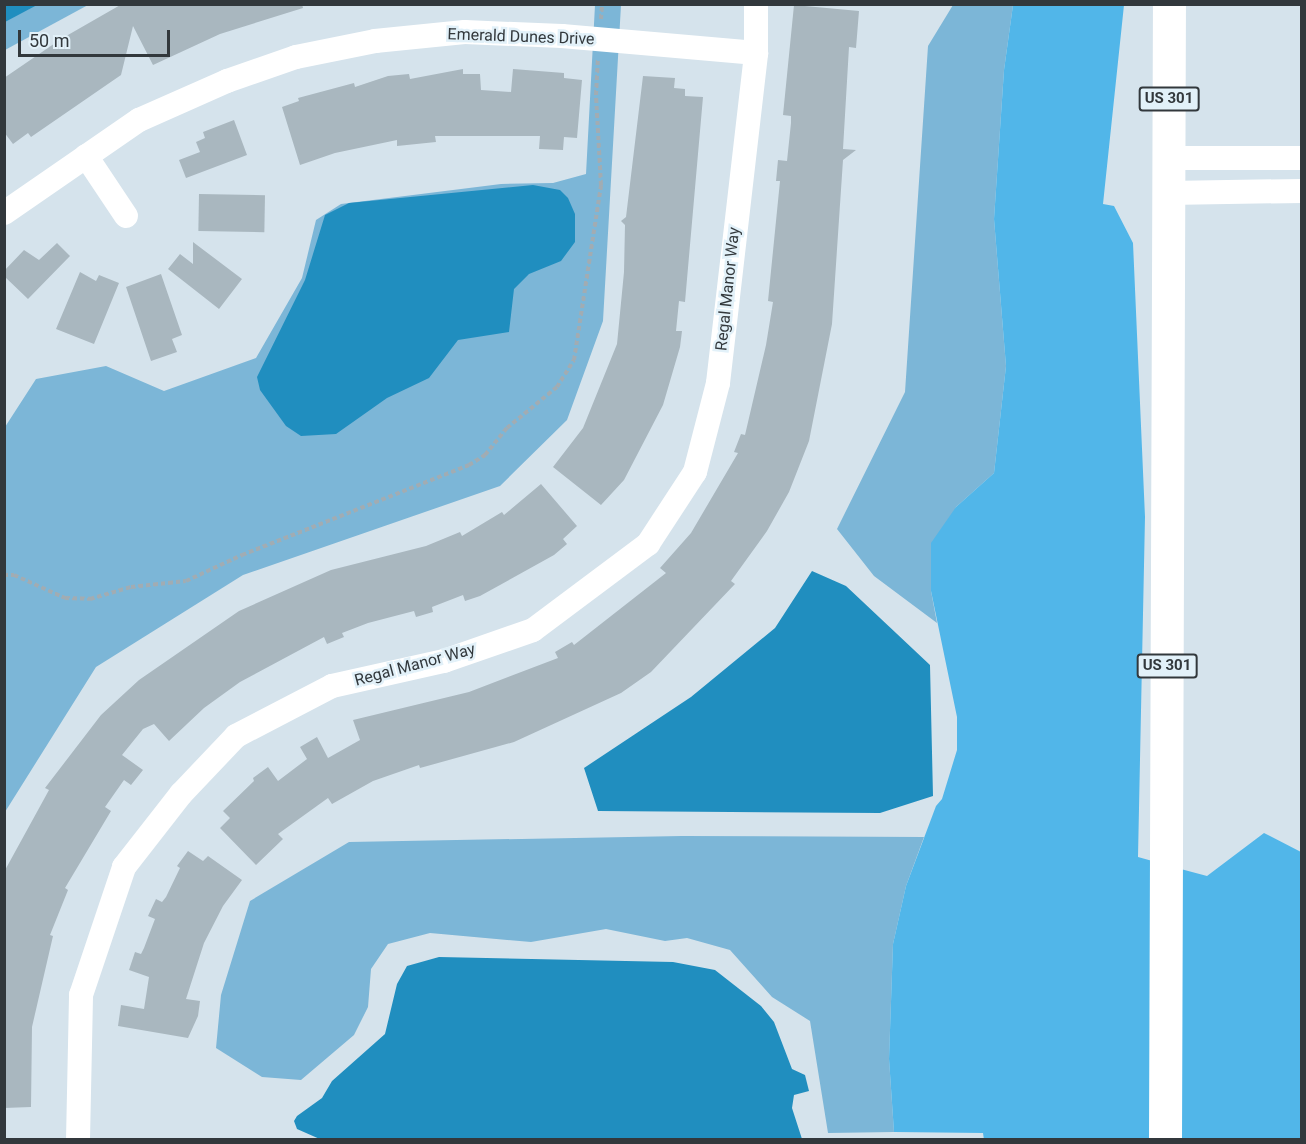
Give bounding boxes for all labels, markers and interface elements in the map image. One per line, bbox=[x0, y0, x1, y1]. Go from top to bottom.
scale bar bbox=[21, 18, 172, 56]
street label: Emerald Dunes Drive bbox=[447, 25, 595, 49]
text: 50 m bbox=[29, 30, 69, 51]
road number: US 301 bbox=[1138, 87, 1200, 111]
street label: Regal Manor Way bbox=[712, 226, 744, 352]
street label: Regal Manor Way bbox=[353, 640, 477, 690]
road number: US 301 bbox=[1136, 654, 1198, 678]

